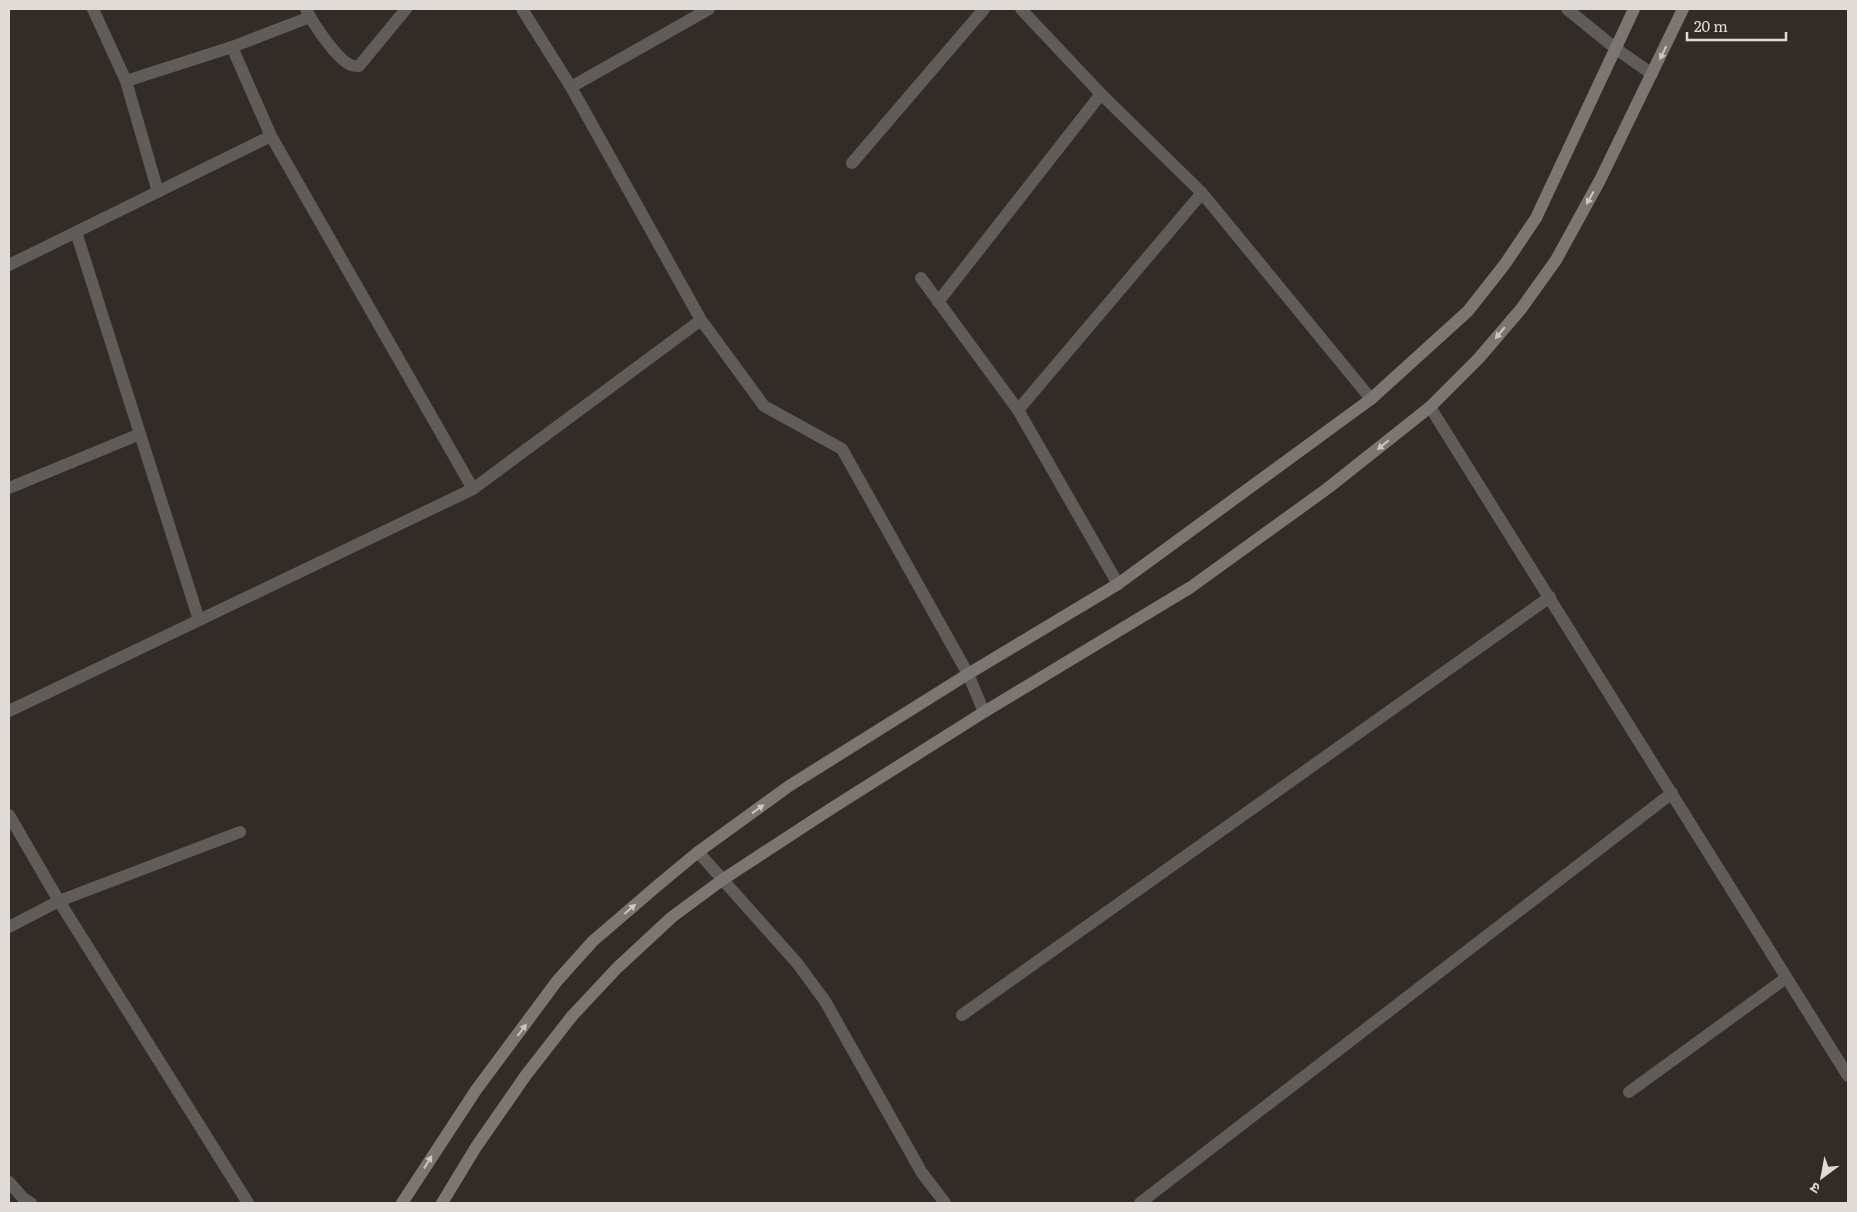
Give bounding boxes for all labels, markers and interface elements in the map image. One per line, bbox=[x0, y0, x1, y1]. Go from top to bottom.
scale bar bbox=[1687, 10, 1786, 42]
text: 20 m bbox=[1694, 14, 1728, 37]
one-way arrow bbox=[1658, 46, 1666, 60]
one-way arrow bbox=[1586, 191, 1594, 205]
one-way arrow bbox=[1495, 326, 1506, 339]
one-way arrow bbox=[1377, 439, 1390, 450]
one-way arrow bbox=[751, 804, 765, 814]
one-way arrow bbox=[624, 904, 636, 915]
one-way arrow bbox=[517, 1023, 527, 1037]
north arrow bbox=[1797, 1152, 1847, 1202]
one-way arrow bbox=[423, 1155, 433, 1169]
text: उ bbox=[1805, 1178, 1823, 1200]

